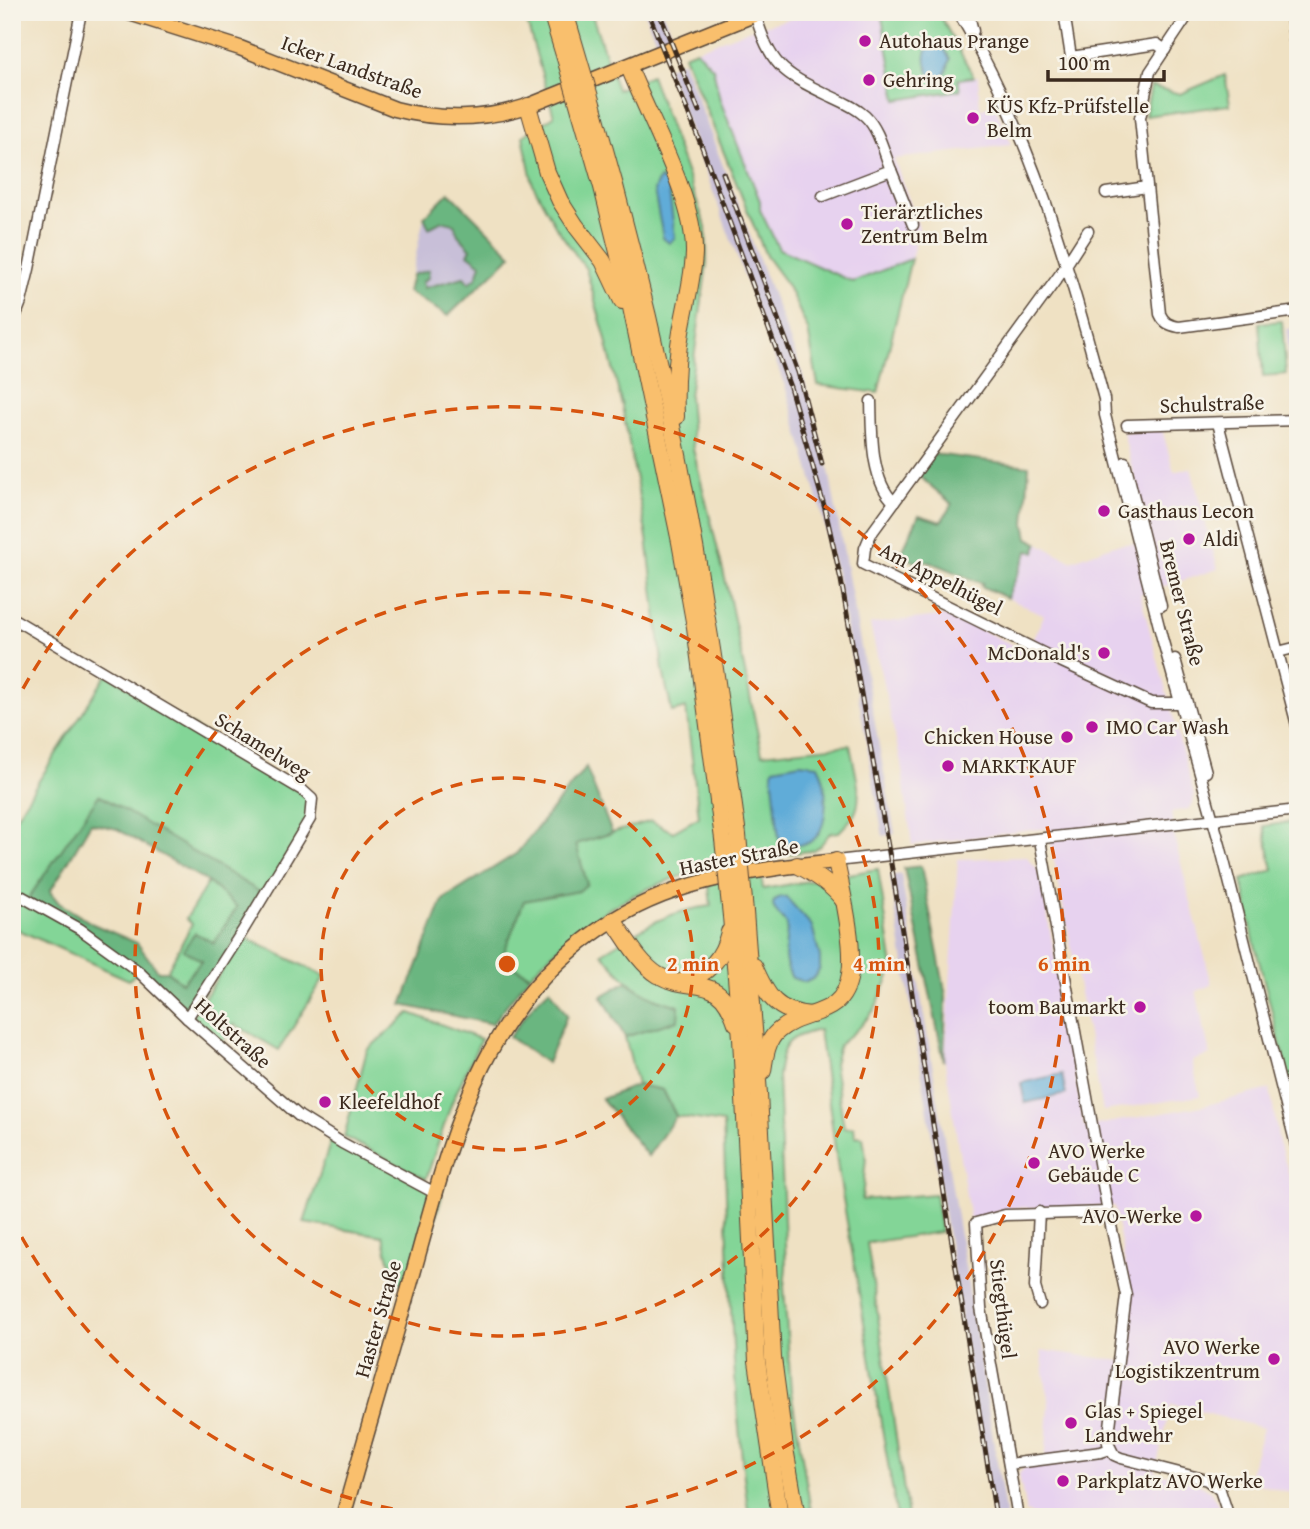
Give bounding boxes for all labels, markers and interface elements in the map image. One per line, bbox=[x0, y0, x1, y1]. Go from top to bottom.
place label: Autohaus Prange bbox=[879, 25, 1029, 56]
street label: Icker Landstraße bbox=[277, 27, 427, 107]
marker: Autohaus Prange bbox=[857, 33, 873, 49]
scale bar bbox=[1048, 38, 1163, 82]
text: 100 m bbox=[1058, 47, 1110, 78]
place label: Gehring bbox=[883, 64, 954, 95]
marker: Gehring bbox=[861, 72, 877, 88]
place label: KÜS Kfz-Prüfstelle Belm bbox=[987, 90, 1149, 145]
marker: KÜS Kfz-Prüfstelle Belm bbox=[965, 110, 981, 126]
place label: Tierärztliches Zentrum Belm bbox=[861, 196, 988, 251]
marker: Tierärztliches Zentrum Belm bbox=[839, 216, 855, 232]
street label: Schulstraße bbox=[1159, 386, 1265, 421]
place label: Gasthaus Lecon bbox=[1118, 495, 1254, 526]
marker: Gasthaus Lecon bbox=[1096, 503, 1112, 519]
place label: Aldi bbox=[1203, 523, 1239, 554]
marker: Aldi bbox=[1181, 531, 1197, 547]
street label: Am Appelhügel bbox=[874, 534, 1009, 623]
street label: Bremer Straße bbox=[1152, 537, 1213, 669]
place label: McDonald's bbox=[987, 637, 1090, 668]
marker: McDonald's bbox=[1096, 645, 1112, 661]
street label: Schamelweg bbox=[209, 704, 318, 788]
place label: IMO Car Wash bbox=[1106, 711, 1229, 742]
marker: IMO Car Wash bbox=[1084, 719, 1100, 735]
place label: Chicken House bbox=[924, 721, 1053, 752]
marker: Chicken House bbox=[1059, 729, 1075, 745]
place label: MARKTKAUF bbox=[962, 750, 1077, 781]
marker: MARKTKAUF bbox=[940, 758, 956, 774]
street label: Haster Straße bbox=[677, 830, 801, 883]
text: 2 min bbox=[667, 948, 720, 979]
text: 4 min bbox=[853, 948, 906, 979]
text: 6 min bbox=[1038, 948, 1091, 979]
centre of rings bbox=[495, 952, 519, 976]
street label: Holtstraße bbox=[188, 990, 279, 1076]
place label: toom Baumarkt bbox=[988, 991, 1127, 1022]
marker: toom Baumarkt bbox=[1132, 999, 1148, 1015]
place label: Kleefeldhof bbox=[339, 1086, 442, 1117]
marker: Kleefeldhof bbox=[317, 1094, 333, 1110]
place label: AVO Werke Gebäude C bbox=[1048, 1135, 1145, 1190]
marker: AVO Werke Gebäude C bbox=[1026, 1155, 1042, 1171]
place label: AVO-Werke bbox=[1082, 1200, 1182, 1231]
marker: AVO-Werke bbox=[1188, 1208, 1204, 1224]
street label: Haster Straße bbox=[346, 1256, 409, 1381]
street label: Stiegthügel bbox=[982, 1257, 1025, 1361]
place label: AVO Werke Logistikzentrum bbox=[1115, 1331, 1260, 1386]
marker: AVO Werke Logistikzentrum bbox=[1266, 1351, 1282, 1367]
place label: Glas + Spiegel Landwehr bbox=[1085, 1395, 1203, 1450]
marker: Glas + Spiegel Landwehr bbox=[1063, 1415, 1079, 1431]
place label: Parkplatz AVO Werke bbox=[1077, 1465, 1263, 1496]
marker: Parkplatz AVO Werke bbox=[1055, 1473, 1071, 1489]

